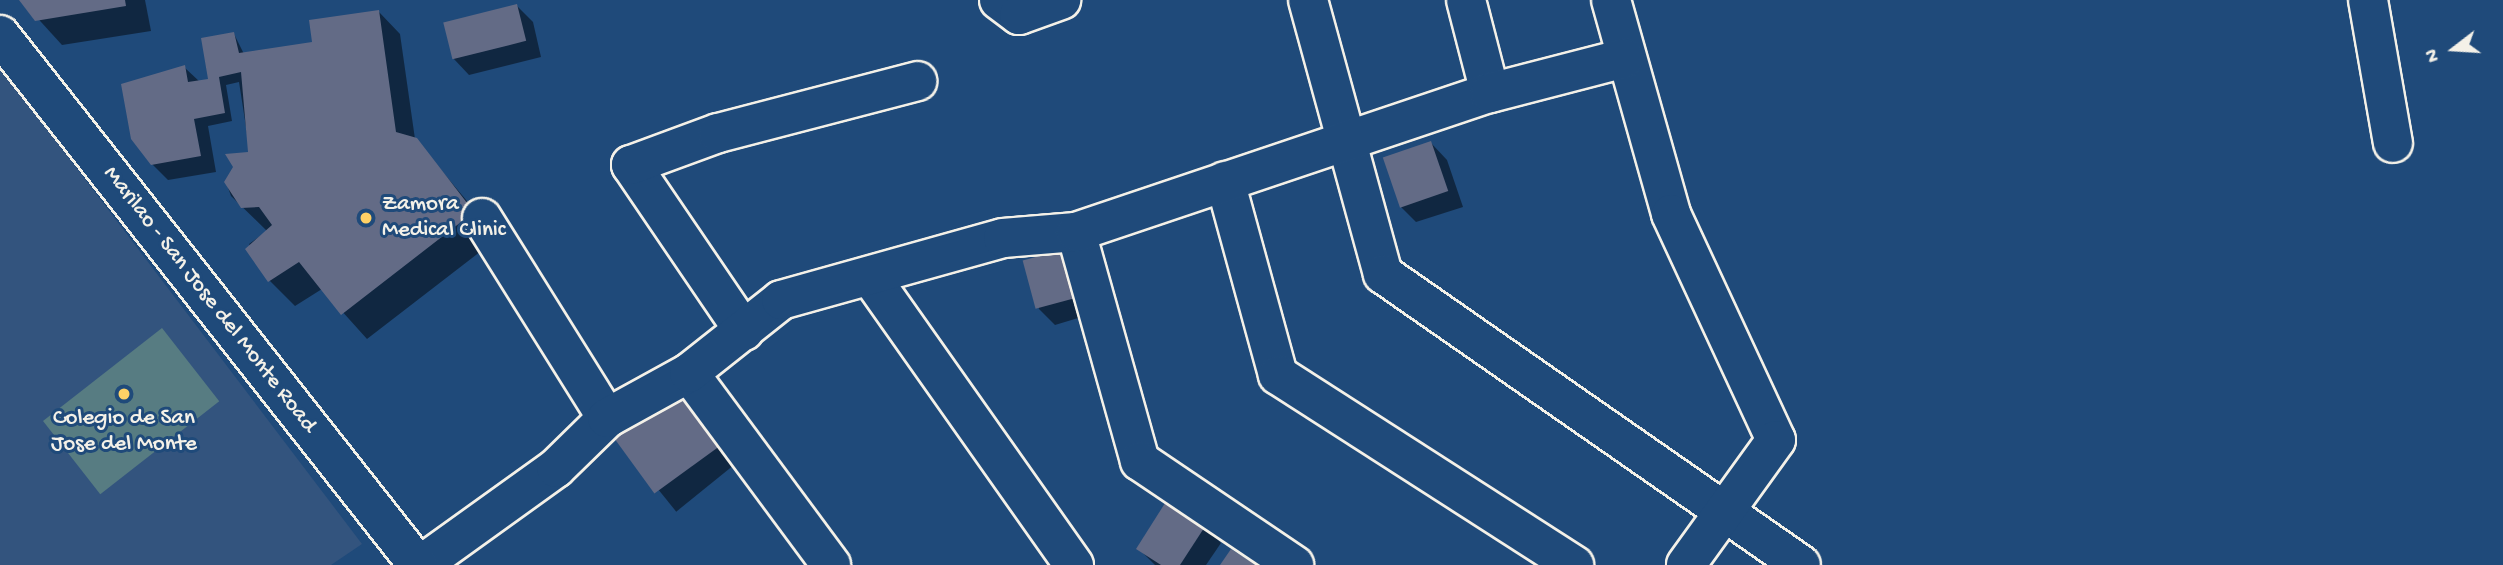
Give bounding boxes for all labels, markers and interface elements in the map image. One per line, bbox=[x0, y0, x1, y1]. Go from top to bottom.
north arrow bbox=[2419, 14, 2489, 84]
text: N bbox=[2421, 46, 2446, 65]
street label: Marilao - San Jose del Monte Road bbox=[96, 161, 322, 439]
place label: Zamora Medical Clinic bbox=[382, 191, 506, 245]
marker: Zamora Medical Clinic bbox=[356, 208, 376, 228]
marker: Colegio de San Jose del Monte bbox=[116, 386, 132, 402]
place label: Colegio de San Jose del Monte bbox=[51, 405, 197, 459]

